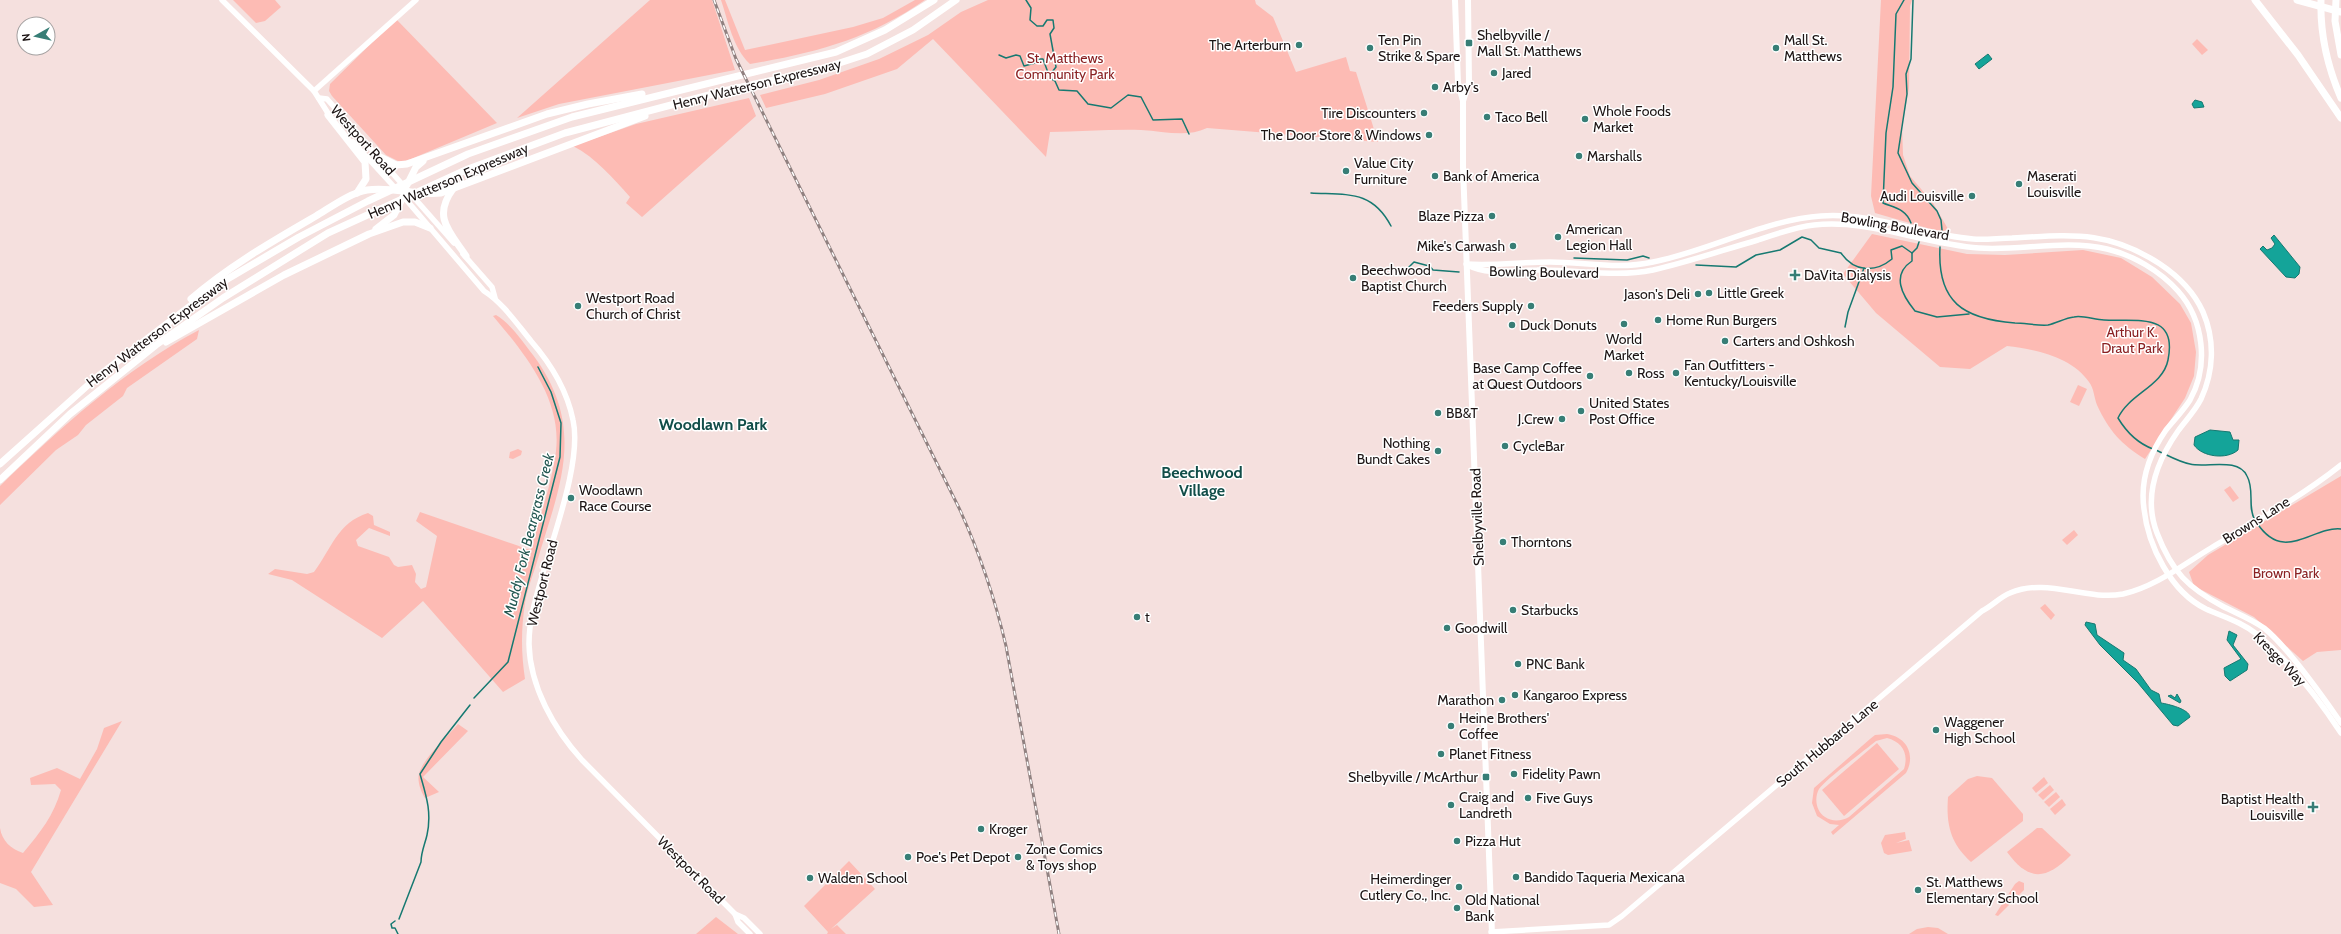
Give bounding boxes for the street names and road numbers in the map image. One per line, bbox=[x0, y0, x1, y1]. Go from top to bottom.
street label: Henry Watterson Expressway bbox=[671, 54, 843, 114]
street label: Westport Road bbox=[327, 101, 399, 179]
street label: Henry Watterson Expressway bbox=[365, 139, 531, 223]
street label: Bowling Boulevard bbox=[1839, 208, 1951, 244]
street label: Bowling Boulevard bbox=[1489, 262, 1599, 282]
street label: Henry Watterson Expressway bbox=[83, 273, 231, 391]
street label: Shelbyville Road bbox=[1466, 468, 1488, 566]
street label: Browns Lane bbox=[2219, 492, 2293, 548]
street label: Westport Road bbox=[523, 538, 561, 628]
street label: Kresge Way bbox=[2250, 628, 2310, 690]
street label: South Hubbards Lane bbox=[1772, 695, 1882, 791]
street label: Westport Road bbox=[653, 832, 729, 908]

